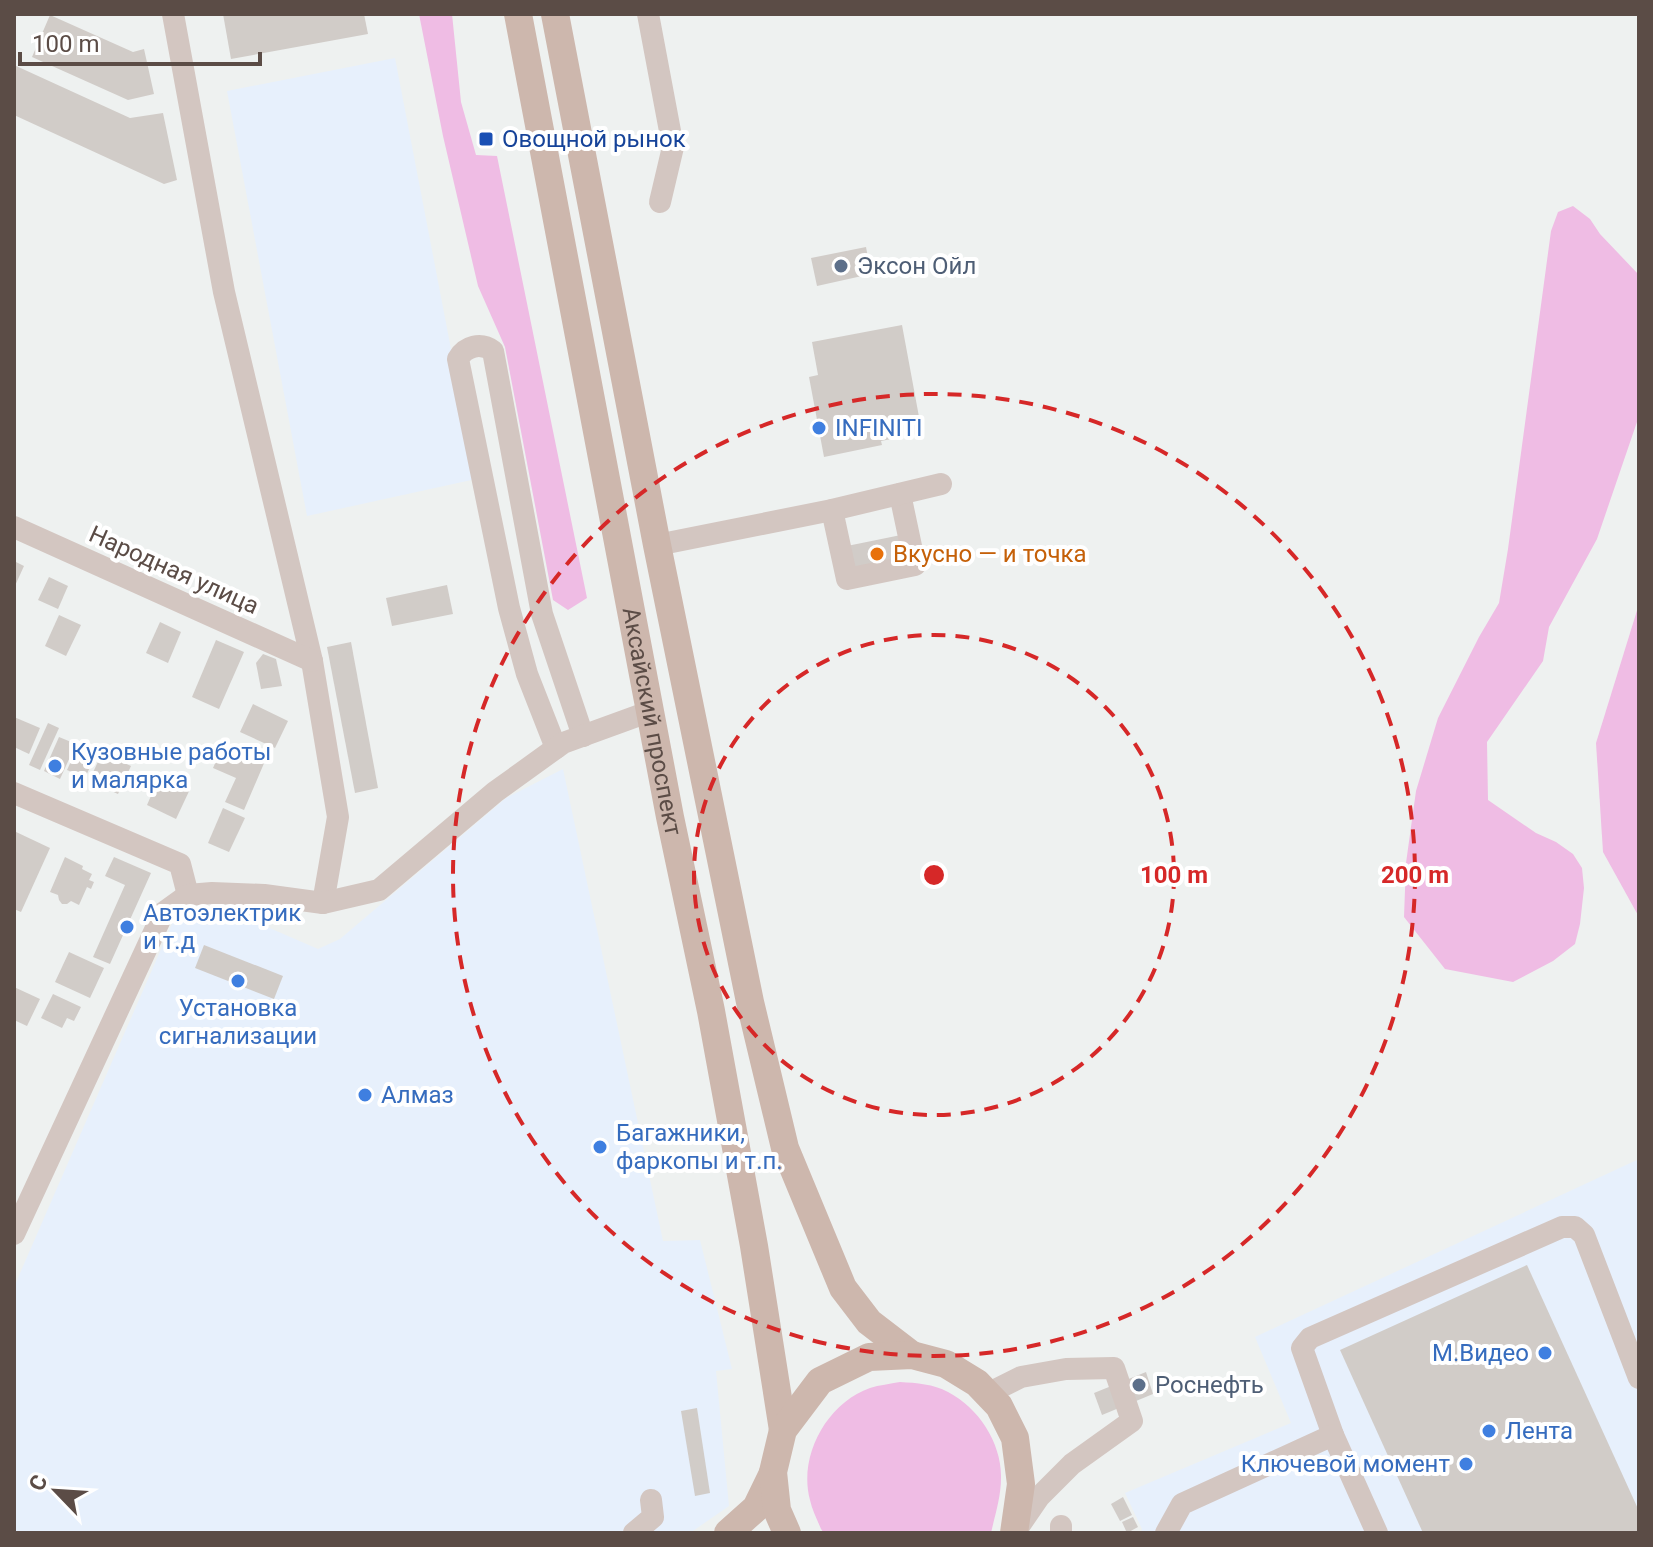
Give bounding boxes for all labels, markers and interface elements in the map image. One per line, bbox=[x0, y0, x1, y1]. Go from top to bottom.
scale bar bbox=[20, 16, 260, 66]
text: 100 m bbox=[32, 30, 99, 58]
place label: Овощной рынок bbox=[502, 125, 686, 153]
marker: Овощной рынок bbox=[477, 130, 495, 148]
place label: Эксон Ойл bbox=[857, 252, 976, 280]
marker: Эксон Ойл bbox=[832, 257, 850, 275]
place label: INFINITI bbox=[835, 414, 923, 442]
marker: INFINITI bbox=[810, 419, 828, 437]
street label: Народная улица bbox=[85, 520, 263, 620]
place label: Вкусно — и точка bbox=[893, 540, 1087, 568]
marker: Вкусно — и точка bbox=[868, 545, 886, 563]
street label: Аксайский проспект bbox=[617, 605, 688, 839]
place label: Кузовные работы и малярка bbox=[71, 738, 271, 794]
marker: Кузовные работы и малярка bbox=[46, 757, 64, 775]
centre of rings bbox=[920, 861, 948, 889]
text: 100 m bbox=[1140, 861, 1208, 889]
text: 200 m bbox=[1381, 861, 1449, 889]
place label: Автоэлектрик и т.д bbox=[143, 899, 301, 955]
marker: Автоэлектрик и т.д bbox=[118, 918, 136, 936]
marker: Установка сигнализации bbox=[229, 972, 247, 990]
place label: Установка сигнализации bbox=[159, 994, 317, 1050]
place label: Алмаз bbox=[381, 1081, 454, 1109]
marker: Алмаз bbox=[356, 1086, 374, 1104]
place label: Багажники, фаркопы и т.п. bbox=[616, 1119, 783, 1175]
marker: Багажники, фаркопы и т.п. bbox=[591, 1138, 609, 1156]
place label: М.Видео bbox=[1432, 1339, 1529, 1367]
marker: М.Видео bbox=[1536, 1344, 1554, 1362]
place label: Роснефть bbox=[1155, 1371, 1264, 1399]
marker: Роснефть bbox=[1130, 1376, 1148, 1394]
place label: Лента bbox=[1505, 1417, 1573, 1445]
marker: Лента bbox=[1480, 1422, 1498, 1440]
place label: Ключевой момент bbox=[1241, 1450, 1450, 1478]
north arrow bbox=[16, 1451, 96, 1531]
marker: Ключевой момент bbox=[1457, 1455, 1475, 1473]
text: С bbox=[24, 1471, 53, 1495]

